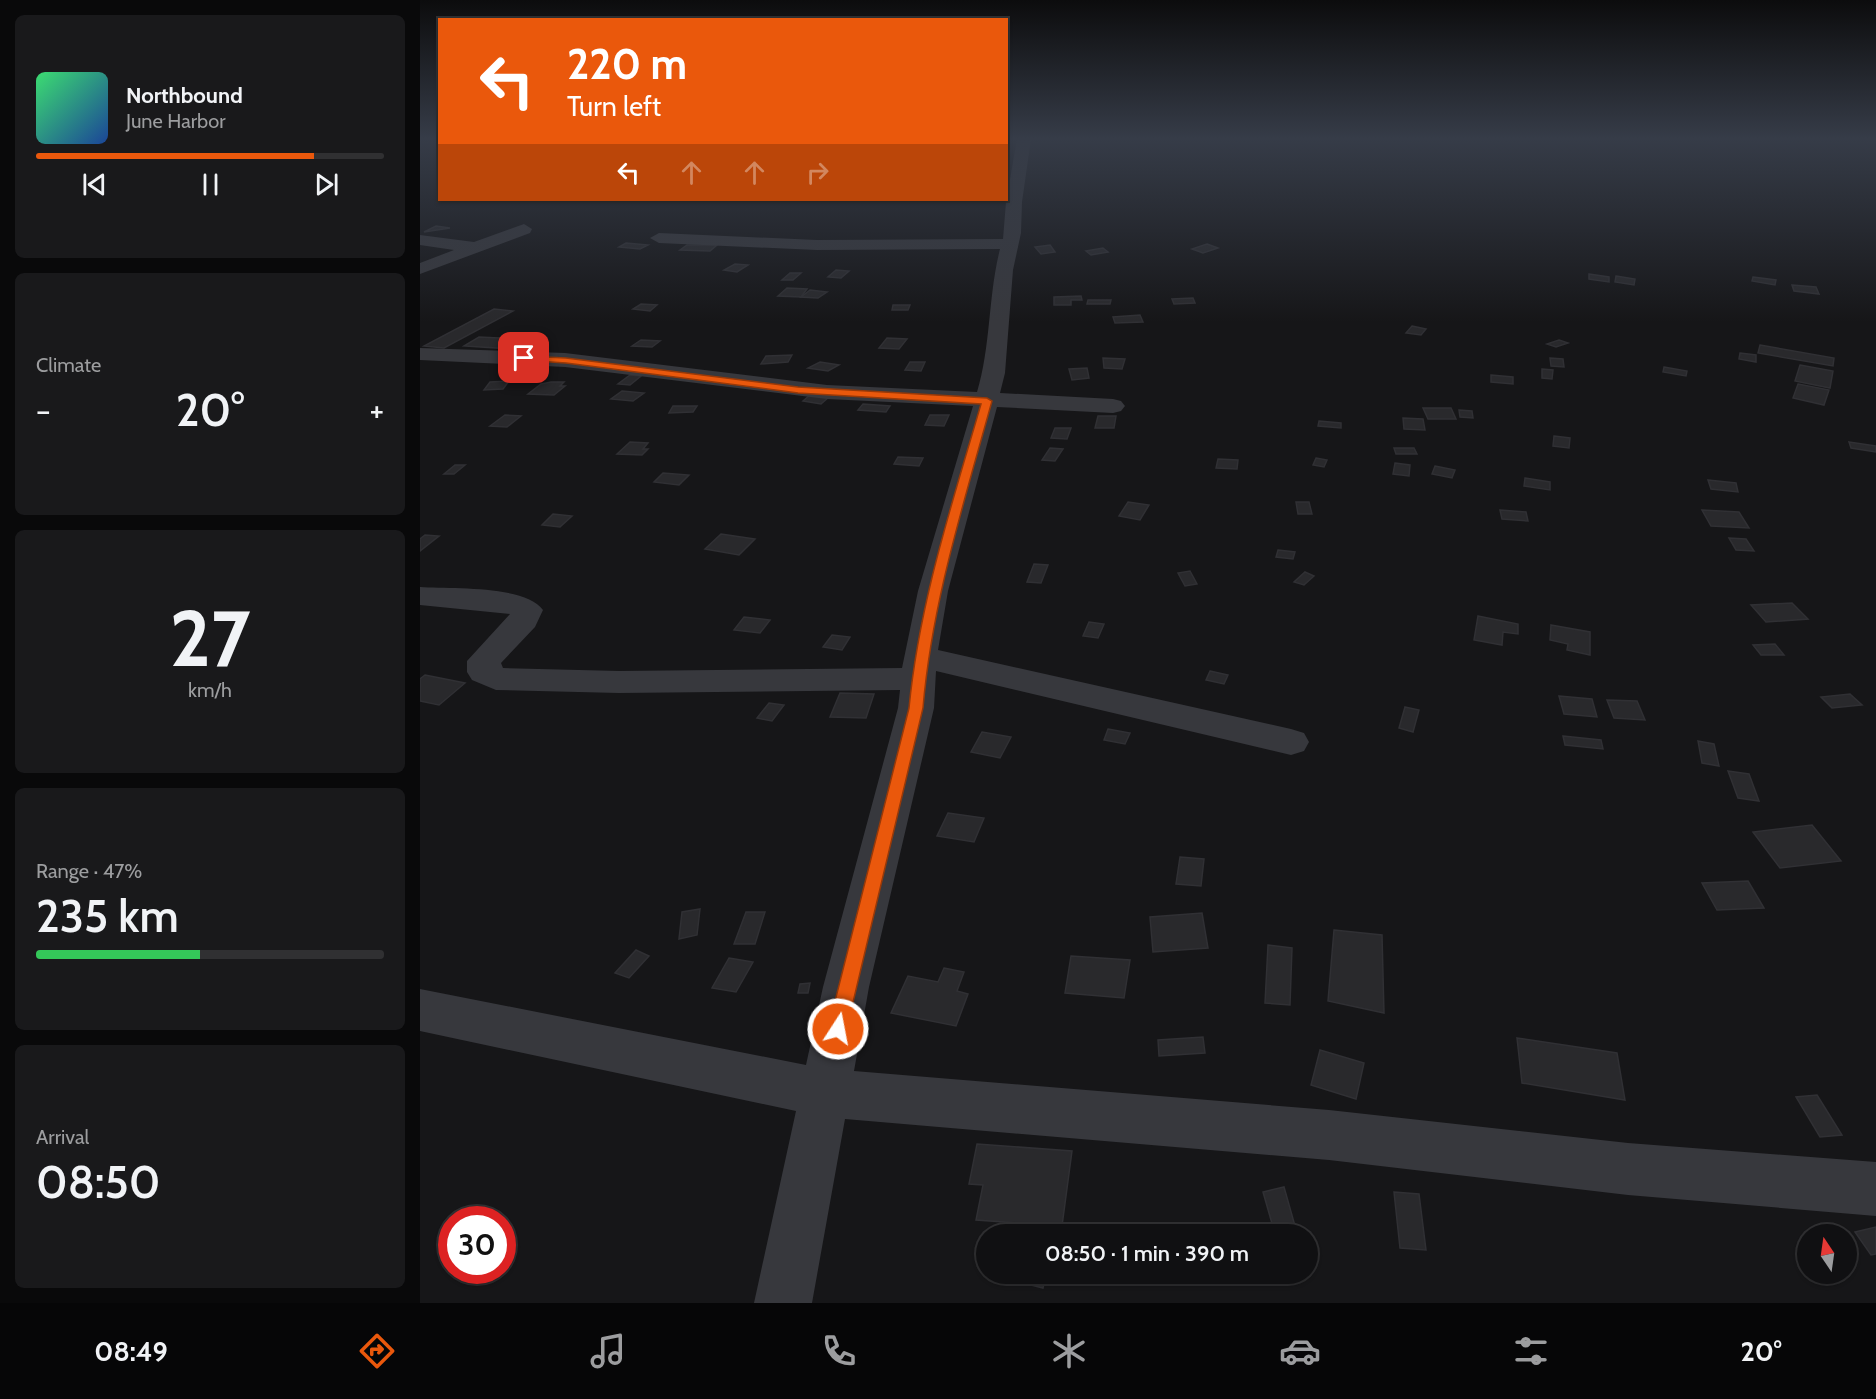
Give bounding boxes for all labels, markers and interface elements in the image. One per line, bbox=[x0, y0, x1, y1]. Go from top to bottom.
text: 220 m bbox=[567, 38, 687, 90]
icon: left bbox=[468, 42, 546, 120]
text: Northbound bbox=[126, 82, 243, 109]
text: Turn left bbox=[567, 90, 661, 123]
text: June Harbor bbox=[126, 109, 226, 133]
icon: left bbox=[612, 156, 645, 189]
icon: ahead bbox=[675, 156, 708, 189]
icon: ahead bbox=[738, 156, 771, 189]
icon: right bbox=[801, 156, 834, 189]
icon: previous bbox=[78, 168, 111, 201]
icon: pause bbox=[194, 168, 227, 201]
icon: next bbox=[310, 168, 343, 201]
pin bbox=[498, 332, 549, 383]
icon: arrive bbox=[507, 341, 540, 374]
text: Climate bbox=[36, 353, 101, 377]
text: 20° bbox=[176, 383, 244, 437]
text: − bbox=[36, 390, 51, 430]
text: + bbox=[369, 390, 384, 430]
text: 27 bbox=[169, 591, 251, 686]
text: km/h bbox=[188, 678, 232, 702]
text: Range · 47% bbox=[36, 859, 142, 883]
text: 235 km bbox=[36, 889, 179, 943]
position arrow bbox=[806, 997, 870, 1061]
text: Arrival bbox=[36, 1125, 89, 1149]
text: 08:50 bbox=[36, 1155, 160, 1209]
speed limit sign: 30 bbox=[438, 1206, 516, 1284]
north arrow bbox=[1797, 1224, 1857, 1284]
map controls bbox=[1797, 1224, 1857, 1284]
text: 08:50 · 1 min · 390 m bbox=[1045, 1240, 1249, 1267]
icon: directions bbox=[356, 1330, 398, 1372]
icon: music bbox=[587, 1330, 629, 1372]
icon: phone bbox=[818, 1330, 860, 1372]
icon: climate bbox=[1048, 1330, 1090, 1372]
icon: car bbox=[1279, 1330, 1321, 1372]
icon: filters bbox=[1510, 1330, 1552, 1372]
text: 08:49 bbox=[94, 1335, 168, 1368]
text: 20° bbox=[1740, 1335, 1782, 1368]

